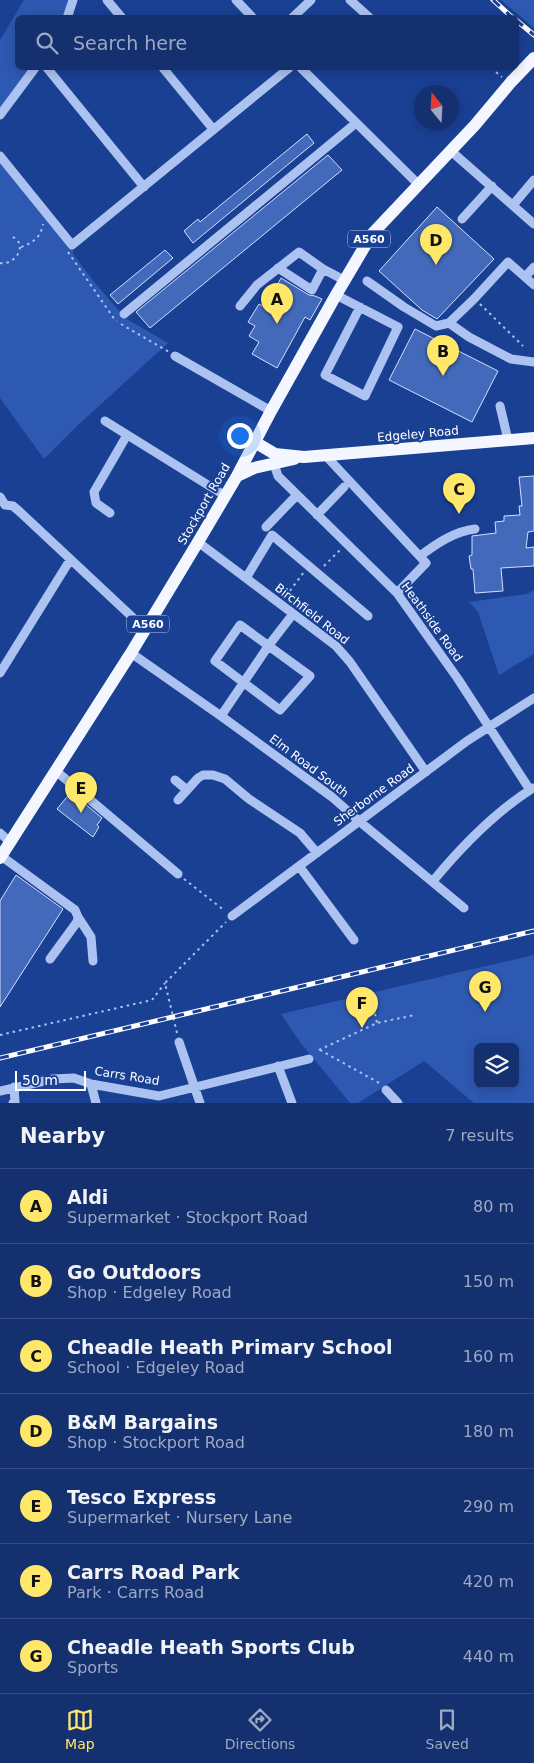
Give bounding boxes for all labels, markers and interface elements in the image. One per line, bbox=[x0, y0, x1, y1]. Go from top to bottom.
search box bbox=[15, 15, 519, 70]
icon: search bbox=[33, 29, 61, 57]
text: Search here bbox=[73, 32, 187, 54]
north arrow bbox=[414, 85, 459, 130]
pin: D bbox=[420, 224, 452, 265]
road number: A560 bbox=[348, 230, 390, 248]
pin: A bbox=[261, 283, 293, 324]
pin: B bbox=[427, 335, 459, 376]
your location bbox=[227, 423, 253, 449]
street label: Edgeley Road bbox=[377, 423, 459, 445]
street label: Stockport Road bbox=[175, 461, 233, 547]
pin: C bbox=[443, 473, 475, 514]
street label: Heathside Road bbox=[399, 580, 465, 664]
street label: Birchfield Road bbox=[272, 581, 352, 647]
road number: A560 bbox=[127, 616, 169, 632]
street label: Elm Road South bbox=[267, 732, 351, 800]
street label: Sherborne Road bbox=[331, 761, 417, 829]
pin: E bbox=[65, 772, 97, 813]
pin: G bbox=[469, 971, 501, 1012]
pin: F bbox=[346, 987, 378, 1028]
map controls bbox=[474, 1043, 519, 1088]
button: layers bbox=[474, 1043, 519, 1088]
street label: Carrs Road bbox=[94, 1064, 160, 1088]
scale bar bbox=[15, 1068, 86, 1091]
text: 50 m bbox=[22, 1072, 58, 1088]
text: Nearby bbox=[20, 1124, 105, 1148]
text: 7 results bbox=[445, 1126, 514, 1145]
text: Aldi bbox=[67, 1186, 108, 1208]
text: A bbox=[30, 1197, 42, 1216]
text: 80 m bbox=[473, 1197, 514, 1216]
text: Supermarket · Stockport Road bbox=[67, 1208, 308, 1227]
text: Go Outdoors bbox=[67, 1261, 201, 1283]
text: B bbox=[30, 1272, 42, 1291]
text: 150 m bbox=[463, 1272, 514, 1291]
text: Shop · Edgeley Road bbox=[67, 1283, 232, 1302]
text: Cheadle Heath Primary School bbox=[67, 1336, 393, 1358]
text: C bbox=[30, 1347, 42, 1366]
text: 160 m bbox=[463, 1347, 514, 1366]
text: School · Edgeley Road bbox=[67, 1358, 245, 1377]
text: B&M Bargains bbox=[67, 1411, 218, 1433]
text: D bbox=[29, 1422, 43, 1441]
text: 180 m bbox=[463, 1422, 514, 1441]
text: Shop · Stockport Road bbox=[67, 1433, 245, 1452]
text: Tesco Express bbox=[67, 1486, 216, 1508]
text: E bbox=[31, 1497, 41, 1516]
text: 290 m bbox=[463, 1497, 514, 1516]
text: Supermarket · Nursery Lane bbox=[67, 1508, 292, 1527]
text: Carrs Road Park bbox=[67, 1561, 239, 1583]
text: F bbox=[31, 1572, 41, 1591]
text: 420 m bbox=[463, 1572, 514, 1591]
text: Park · Carrs Road bbox=[67, 1583, 204, 1602]
text: Cheadle Heath Sports Club bbox=[67, 1636, 355, 1658]
text: G bbox=[29, 1647, 43, 1666]
text: 440 m bbox=[463, 1647, 514, 1666]
text: Sports bbox=[67, 1658, 118, 1677]
tab: Map bbox=[65, 1706, 95, 1752]
tab: Directions bbox=[225, 1706, 295, 1752]
tab: Saved bbox=[426, 1706, 469, 1752]

